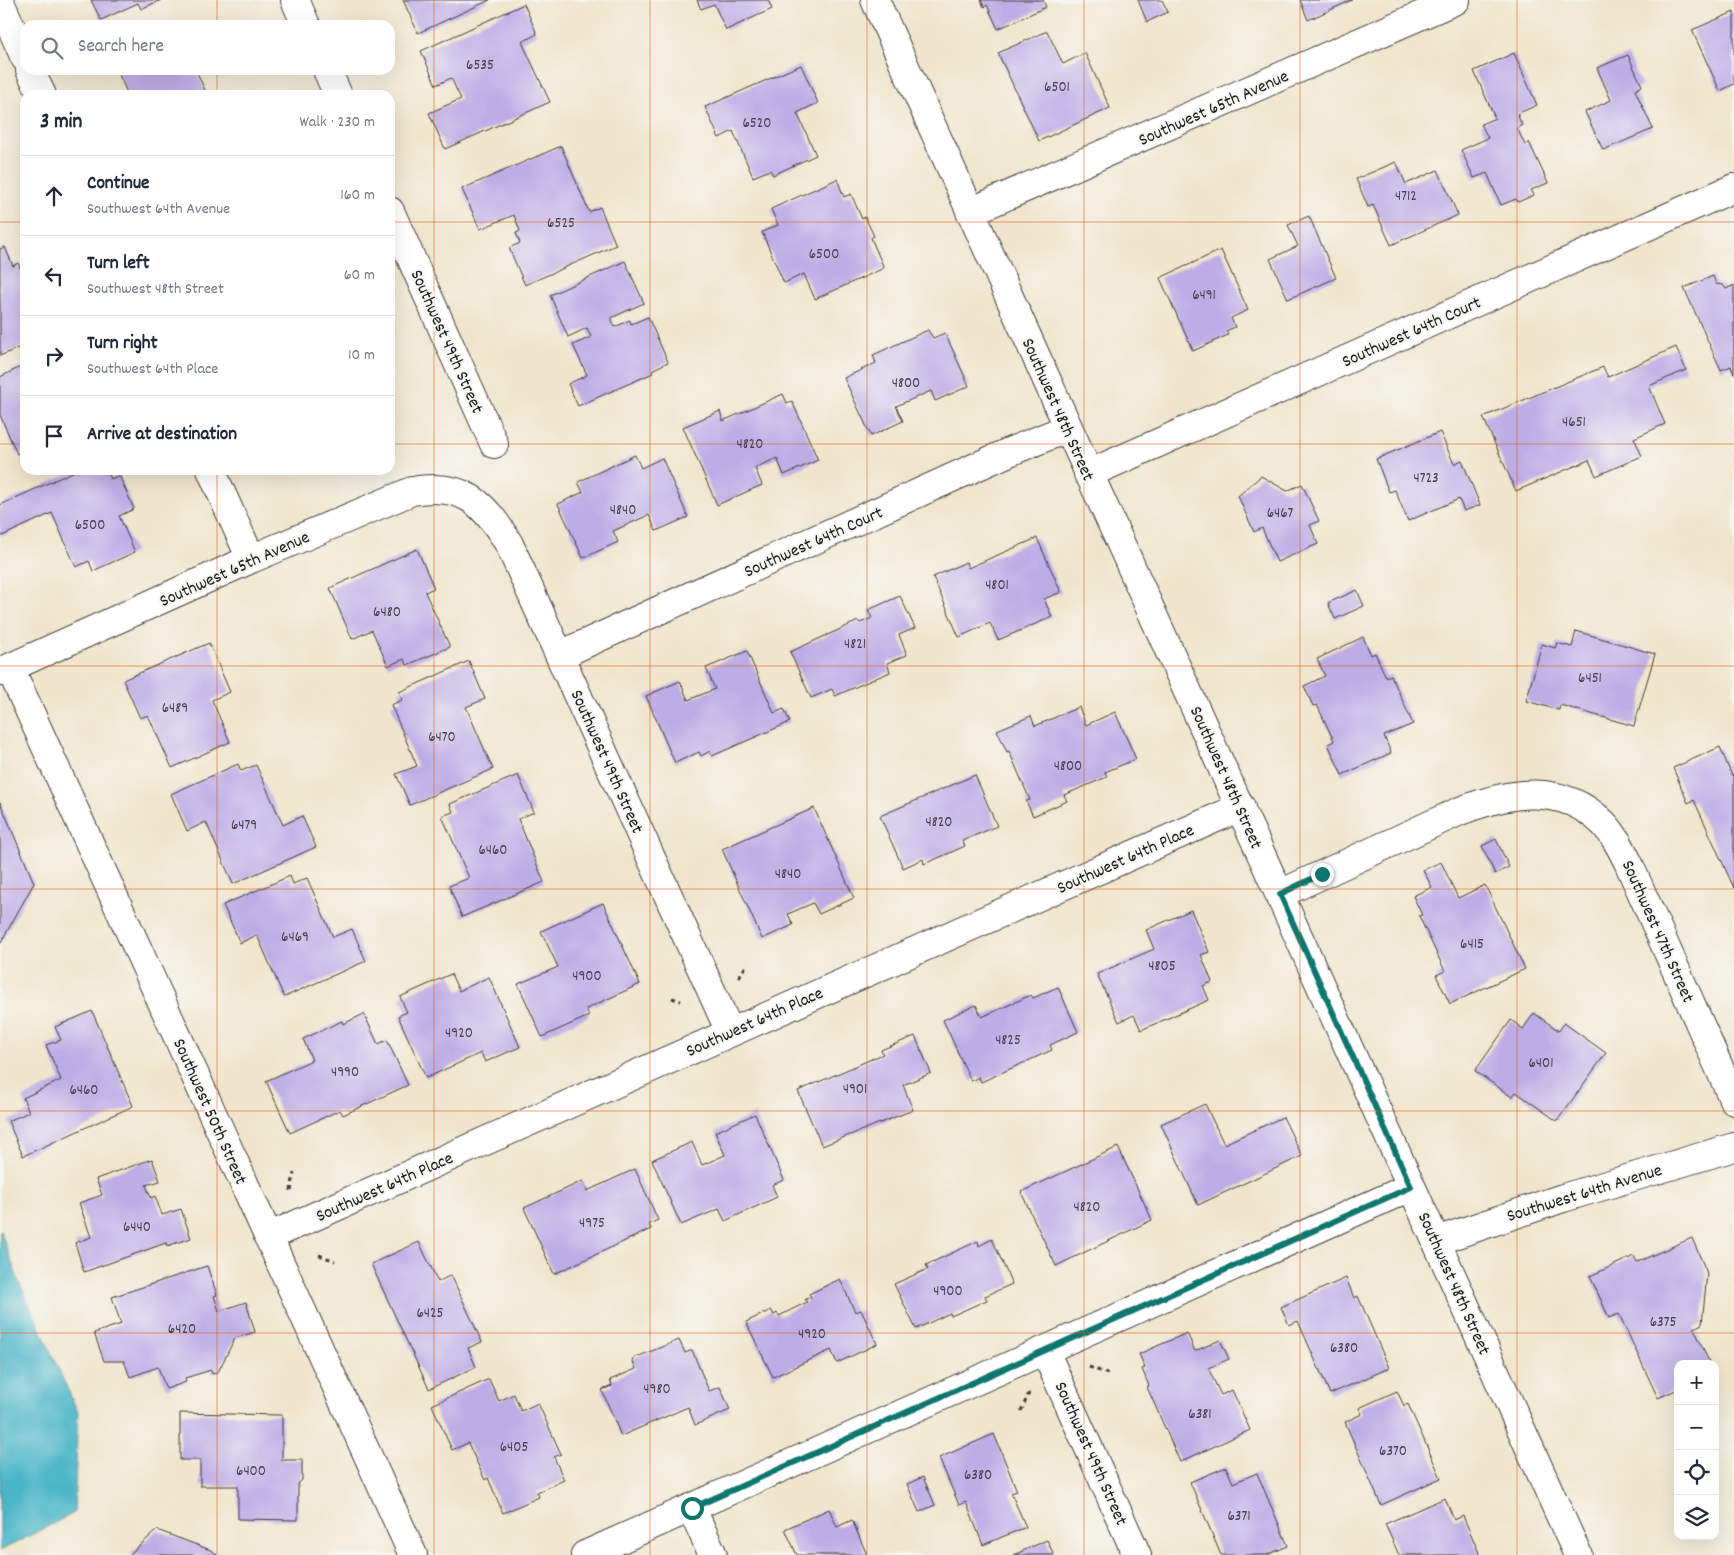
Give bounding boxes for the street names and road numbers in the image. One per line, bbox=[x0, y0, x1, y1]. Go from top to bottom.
street label: Southwest 65th Avenue bbox=[1135, 65, 1293, 154]
street label: Southwest 49th Street bbox=[403, 266, 489, 418]
street label: Southwest 64th Court bbox=[1339, 291, 1486, 375]
street label: Southwest 48th Street bbox=[1014, 335, 1100, 486]
street label: Southwest 64th Court bbox=[741, 501, 888, 585]
street label: Southwest 65th Avenue bbox=[156, 526, 314, 615]
street label: Southwest 49th Street bbox=[563, 686, 649, 838]
street label: Southwest 48th Street bbox=[1182, 703, 1268, 854]
street label: Southwest 64th Place bbox=[1053, 819, 1199, 902]
street label: Southwest 47th Street bbox=[1614, 857, 1700, 1008]
street label: Southwest 64th Place bbox=[682, 982, 828, 1065]
street label: Southwest 50th Street bbox=[165, 1035, 252, 1189]
street label: Southwest 64th Place bbox=[312, 1147, 458, 1230]
street label: Southwest 64th Avenue bbox=[1504, 1159, 1665, 1230]
street label: Southwest 48th Street bbox=[1410, 1209, 1496, 1360]
street label: Southwest 49th Street bbox=[1047, 1378, 1133, 1530]

